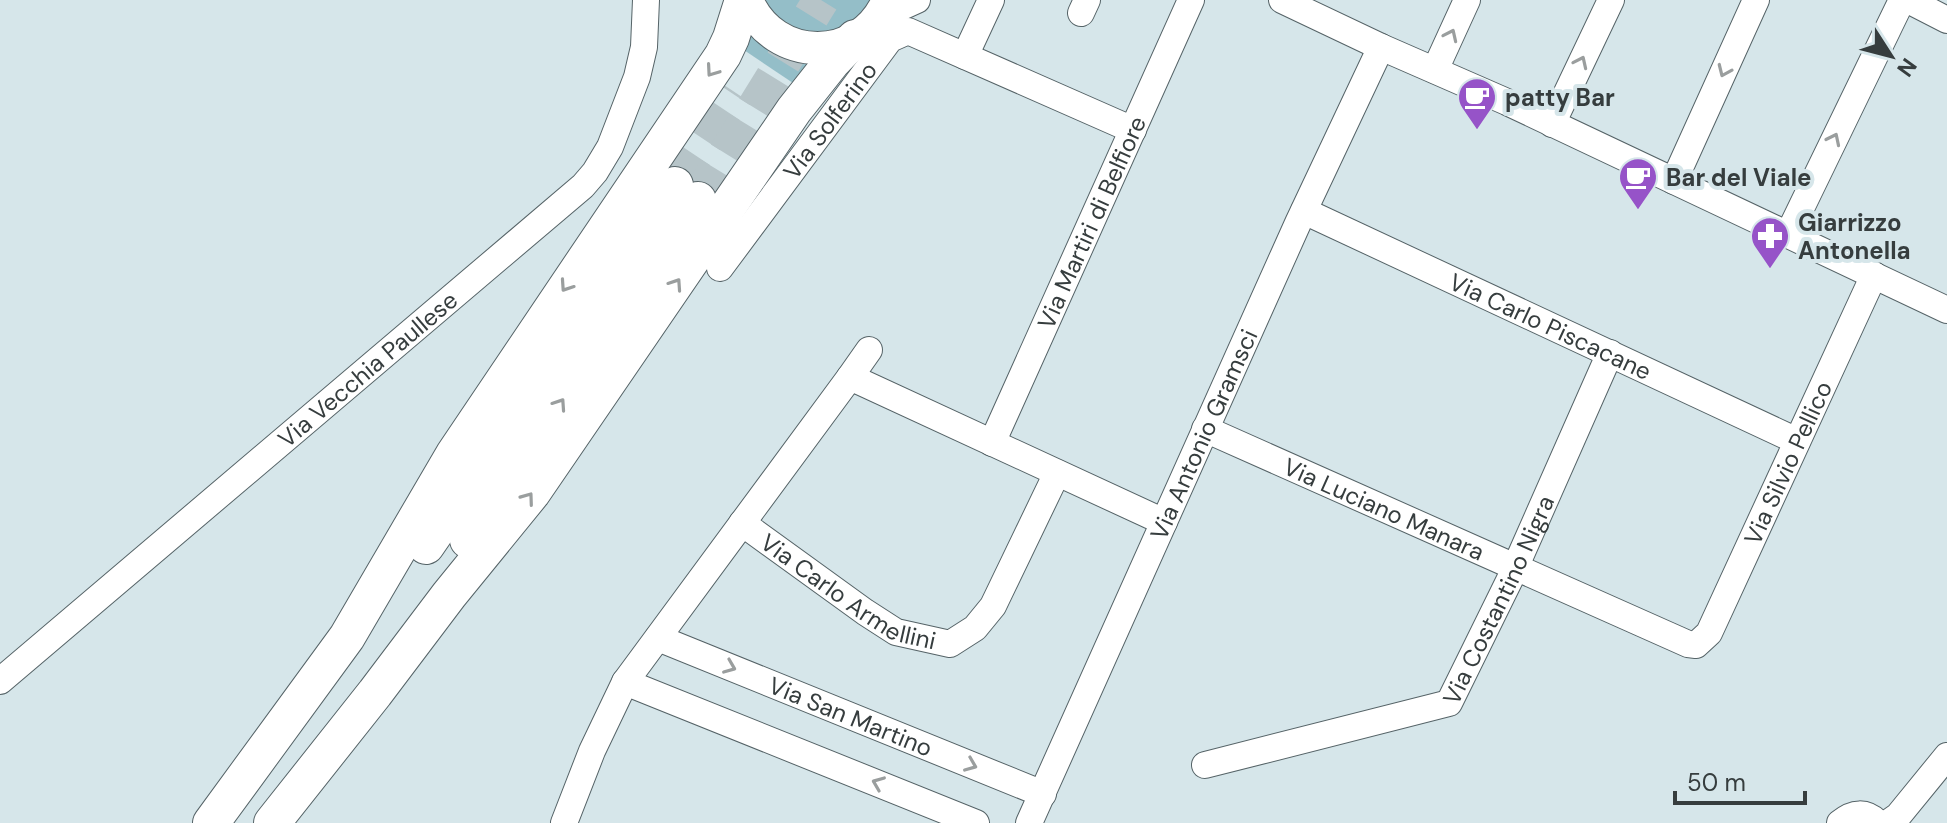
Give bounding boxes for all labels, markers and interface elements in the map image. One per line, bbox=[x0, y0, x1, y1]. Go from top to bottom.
north arrow bbox=[1851, 16, 1931, 96]
one-way arrow bbox=[1441, 29, 1457, 43]
text: N bbox=[1890, 52, 1923, 82]
street label: Via Solferino bbox=[776, 55, 883, 185]
one-way arrow bbox=[1571, 55, 1587, 70]
one-way arrow bbox=[707, 62, 722, 77]
one-way arrow bbox=[1718, 63, 1734, 77]
cafe icon: patty Bar bbox=[1456, 76, 1498, 131]
place label: patty Bar bbox=[1505, 82, 1615, 113]
street label: Via Martiri di Belfiore bbox=[1030, 111, 1152, 334]
one-way arrow bbox=[1824, 133, 1840, 148]
cafe icon: Bar del Viale bbox=[1617, 156, 1659, 211]
place label: Bar del Viale bbox=[1666, 162, 1812, 193]
place label: Giarrizzo Antonella bbox=[1798, 207, 1911, 266]
pharmacy icon: Giarrizzo Antonella bbox=[1749, 215, 1791, 270]
street label: Via Carlo Piscacane bbox=[1445, 266, 1656, 386]
one-way arrow bbox=[561, 278, 576, 292]
one-way arrow bbox=[666, 278, 681, 292]
street label: Via Vecchia Paullese bbox=[271, 284, 464, 454]
street label: Via Antonio Gramsci bbox=[1143, 324, 1264, 544]
street label: Via Silvio Pellico bbox=[1736, 376, 1839, 549]
one-way arrow bbox=[550, 399, 565, 413]
street label: Via Luciano Manara bbox=[1279, 450, 1489, 567]
street label: Via Costantino Nigra bbox=[1435, 490, 1561, 710]
one-way arrow bbox=[519, 492, 533, 507]
street label: Via Carlo Armellini bbox=[755, 526, 939, 656]
one-way arrow bbox=[722, 658, 736, 674]
street label: Via San Martino bbox=[764, 669, 937, 763]
one-way arrow bbox=[963, 755, 977, 772]
scale bar bbox=[1675, 755, 1805, 805]
text: 50 m bbox=[1687, 767, 1746, 798]
one-way arrow bbox=[872, 777, 886, 793]

